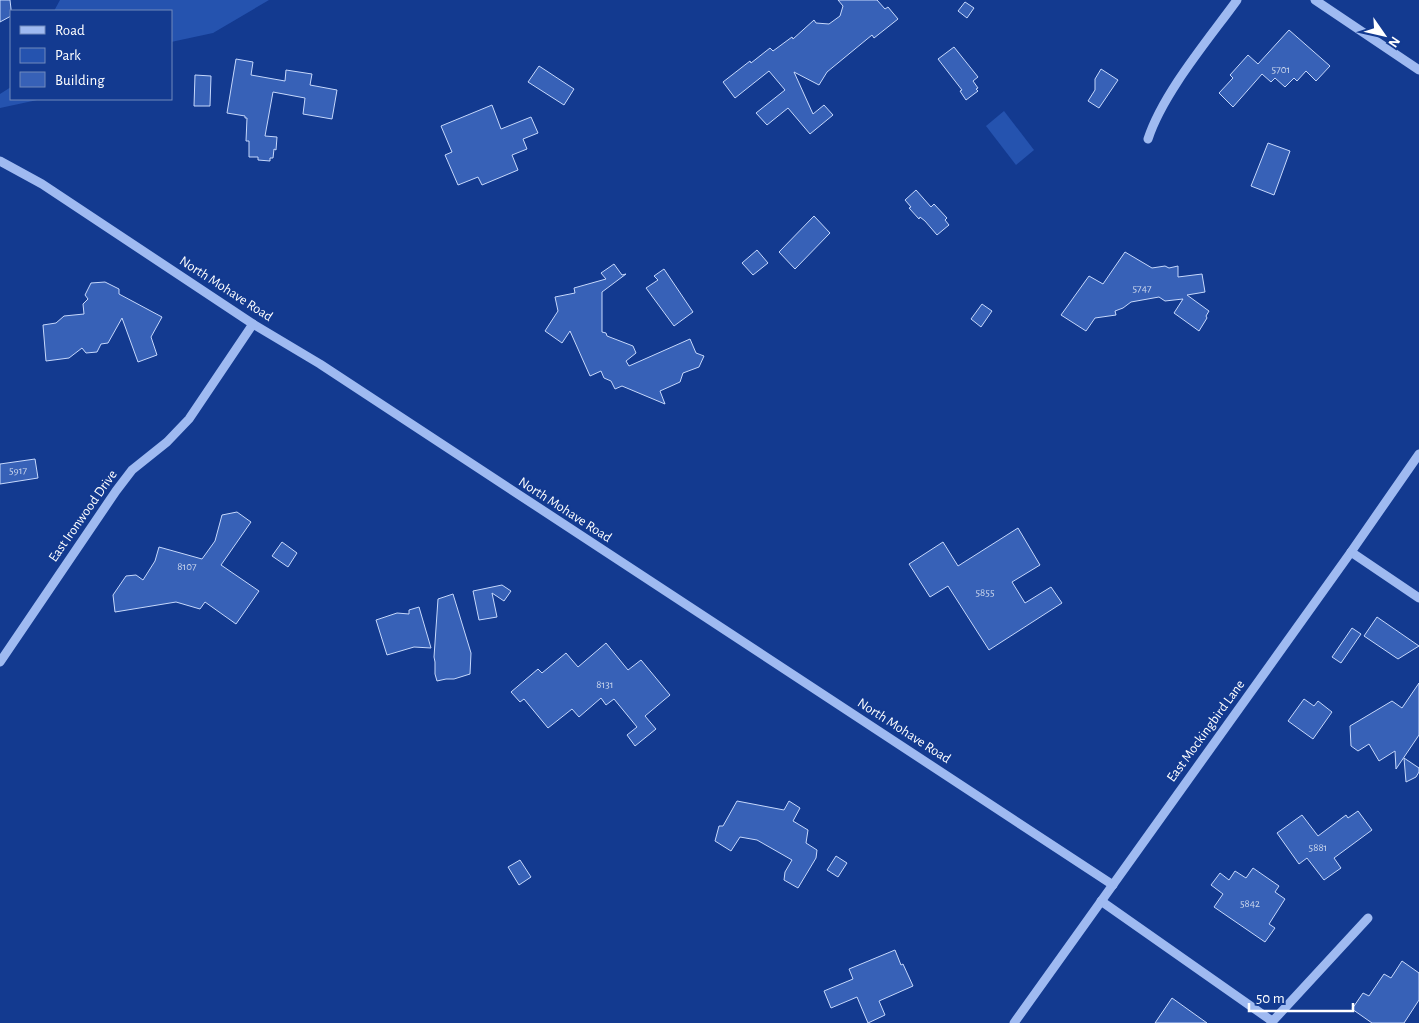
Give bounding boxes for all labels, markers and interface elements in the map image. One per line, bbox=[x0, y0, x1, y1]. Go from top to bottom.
legend bbox=[10, 10, 172, 100]
north arrow bbox=[1359, 10, 1409, 60]
text: Road bbox=[55, 23, 85, 38]
text: N bbox=[1385, 34, 1402, 50]
text: Park bbox=[55, 48, 81, 63]
house number: 5701 bbox=[1272, 64, 1290, 75]
text: Building bbox=[55, 73, 105, 88]
street label: North Mohave Road bbox=[177, 254, 275, 324]
house number: 5747 bbox=[1132, 283, 1152, 294]
house number: 5917 bbox=[9, 465, 27, 476]
street label: East Ironwood Drive bbox=[46, 468, 120, 564]
street label: North Mohave Road bbox=[516, 475, 614, 545]
house number: 8107 bbox=[177, 561, 197, 572]
house number: 5855 bbox=[975, 587, 995, 598]
street label: East Mockingbird Lane bbox=[1164, 677, 1248, 785]
house number: 8131 bbox=[596, 679, 614, 690]
street label: North Mohave Road bbox=[855, 696, 953, 766]
house number: 5881 bbox=[1309, 842, 1327, 853]
house number: 5842 bbox=[1240, 898, 1260, 909]
scale bar bbox=[1249, 980, 1353, 1012]
text: 50 m bbox=[1256, 991, 1285, 1006]

